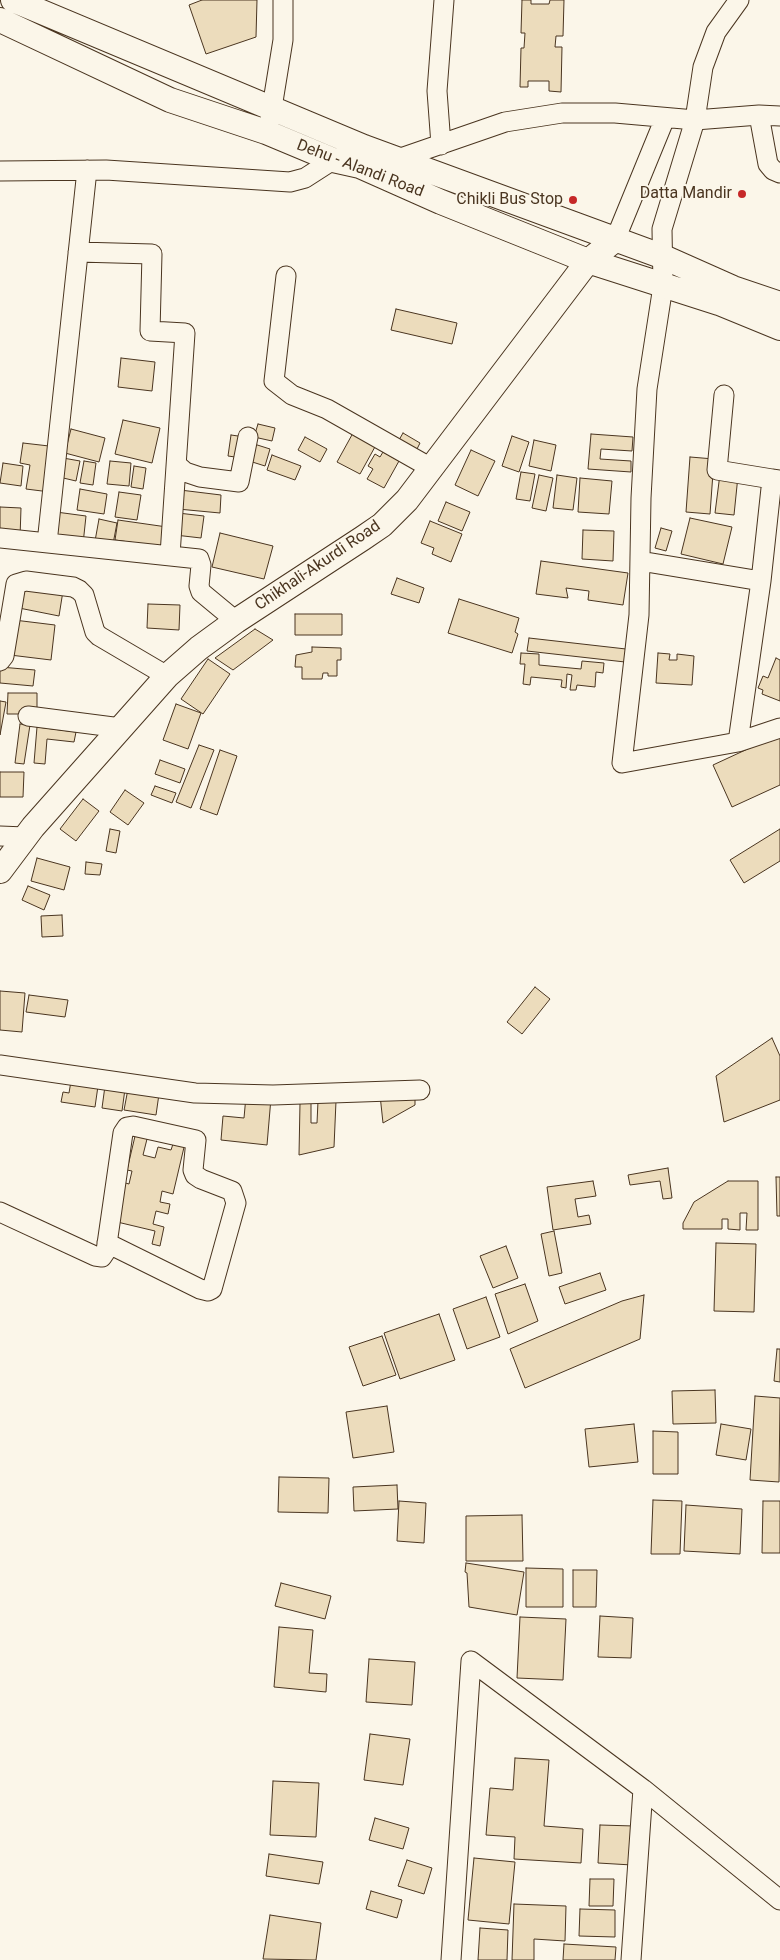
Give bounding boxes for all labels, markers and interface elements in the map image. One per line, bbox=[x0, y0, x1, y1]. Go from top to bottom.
street label: Dehu - Alandi Road bbox=[294, 136, 426, 202]
place label: Datta Mandir bbox=[640, 184, 732, 204]
marker: Datta Mandir bbox=[736, 188, 748, 200]
place label: Chikli Bus Stop bbox=[456, 190, 563, 210]
marker: Chikli Bus Stop bbox=[567, 194, 579, 206]
street label: Chikhali-Akurdi Road bbox=[252, 517, 384, 615]

